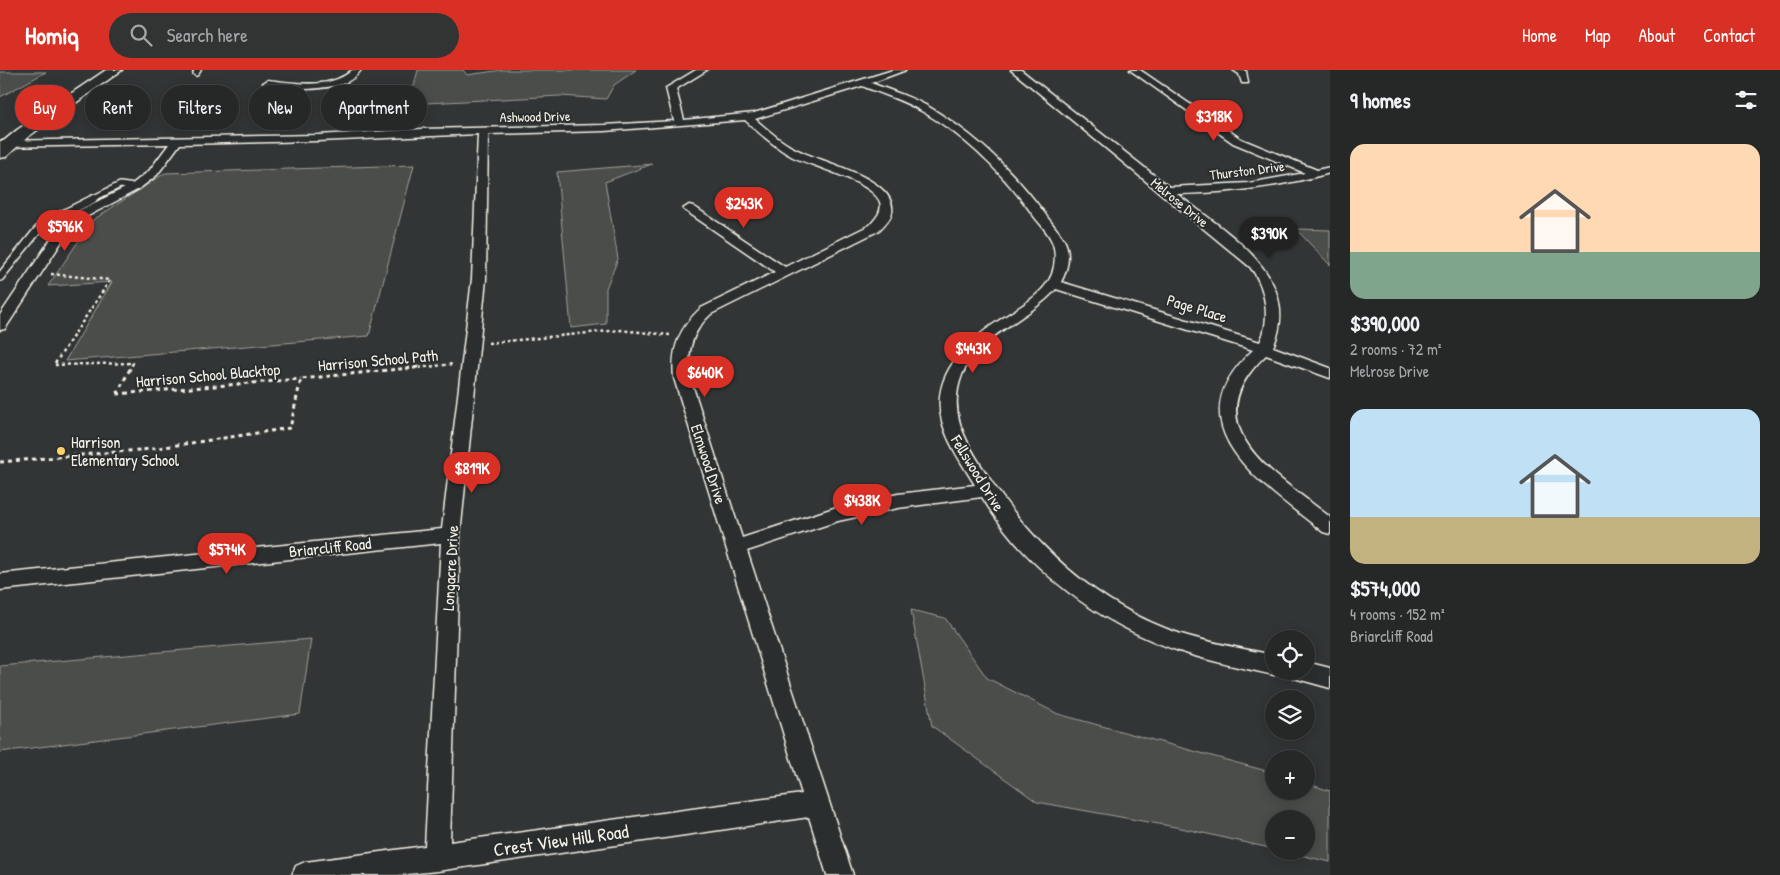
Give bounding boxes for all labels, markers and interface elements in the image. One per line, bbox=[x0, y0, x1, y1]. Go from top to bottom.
search box bbox=[109, 13, 459, 58]
text: Homiq bbox=[25, 19, 79, 51]
icon: search bbox=[127, 21, 155, 49]
text: Search here bbox=[167, 22, 248, 48]
text: Home bbox=[1522, 23, 1557, 48]
text: Map bbox=[1585, 23, 1610, 48]
text: About bbox=[1638, 23, 1675, 48]
text: Contact bbox=[1703, 23, 1755, 48]
chip: Buy bbox=[15, 85, 75, 130]
chip: Rent bbox=[85, 85, 151, 130]
chip: Filters bbox=[161, 85, 239, 130]
chip: New bbox=[249, 85, 311, 130]
chip: Apartment bbox=[321, 85, 427, 130]
text: 9 homes bbox=[1350, 86, 1411, 115]
icon: filters bbox=[1732, 86, 1760, 114]
pin: $318K bbox=[1179, 100, 1249, 142]
text: $318K bbox=[1196, 105, 1232, 127]
street label: Ashwood Drive bbox=[499, 106, 571, 126]
street label: Thurston Drive bbox=[1209, 156, 1286, 184]
street label: Melrose Drive bbox=[1147, 173, 1213, 231]
icon: home bbox=[1510, 176, 1600, 266]
pin: $243K bbox=[709, 186, 779, 229]
text: $243K bbox=[725, 192, 763, 214]
pin: $596K bbox=[30, 210, 100, 252]
text: $596K bbox=[47, 215, 83, 237]
pin: $390K bbox=[1234, 216, 1304, 259]
text: $390K bbox=[1251, 222, 1287, 244]
street label: Page Place bbox=[1164, 288, 1230, 328]
text: $390,000 bbox=[1350, 309, 1420, 338]
pin: $443K bbox=[938, 332, 1008, 374]
text: $443K bbox=[955, 337, 991, 359]
text: 2 rooms · 72 m² bbox=[1350, 338, 1441, 360]
street label: Harrison School Path bbox=[317, 344, 439, 376]
pin: $640K bbox=[670, 356, 740, 398]
street label: Harrison School Blacktop bbox=[135, 358, 281, 392]
text: Melrose Drive bbox=[1350, 360, 1429, 382]
text: $640K bbox=[687, 361, 723, 383]
street label: Elmwood Drive bbox=[686, 421, 732, 507]
street label: Fellswood Drive bbox=[945, 430, 1010, 516]
place label: Harrison Elementary School bbox=[71, 431, 180, 471]
icon: home bbox=[1510, 441, 1600, 531]
marker: Harrison Elementary School bbox=[55, 445, 67, 457]
pin: $819K bbox=[437, 452, 507, 494]
text: $819K bbox=[454, 457, 490, 479]
pin: $438K bbox=[827, 484, 897, 526]
text: $438K bbox=[844, 489, 880, 511]
street label: Longacre Drive bbox=[437, 524, 463, 611]
pin: $574K bbox=[192, 532, 262, 575]
street label: Briarcliff Road bbox=[288, 532, 372, 562]
text: $574K bbox=[208, 538, 246, 560]
text: $574,000 bbox=[1350, 574, 1420, 603]
text: 4 rooms · 152 m² bbox=[1350, 603, 1445, 625]
text: Briarcliff Road bbox=[1350, 625, 1433, 647]
map controls bbox=[1265, 630, 1315, 860]
button: locate bbox=[1265, 630, 1315, 680]
button: layers bbox=[1265, 690, 1315, 740]
button: + bbox=[1265, 750, 1315, 800]
button: − bbox=[1265, 810, 1315, 860]
street label: Crest View Hill Road bbox=[492, 818, 631, 862]

